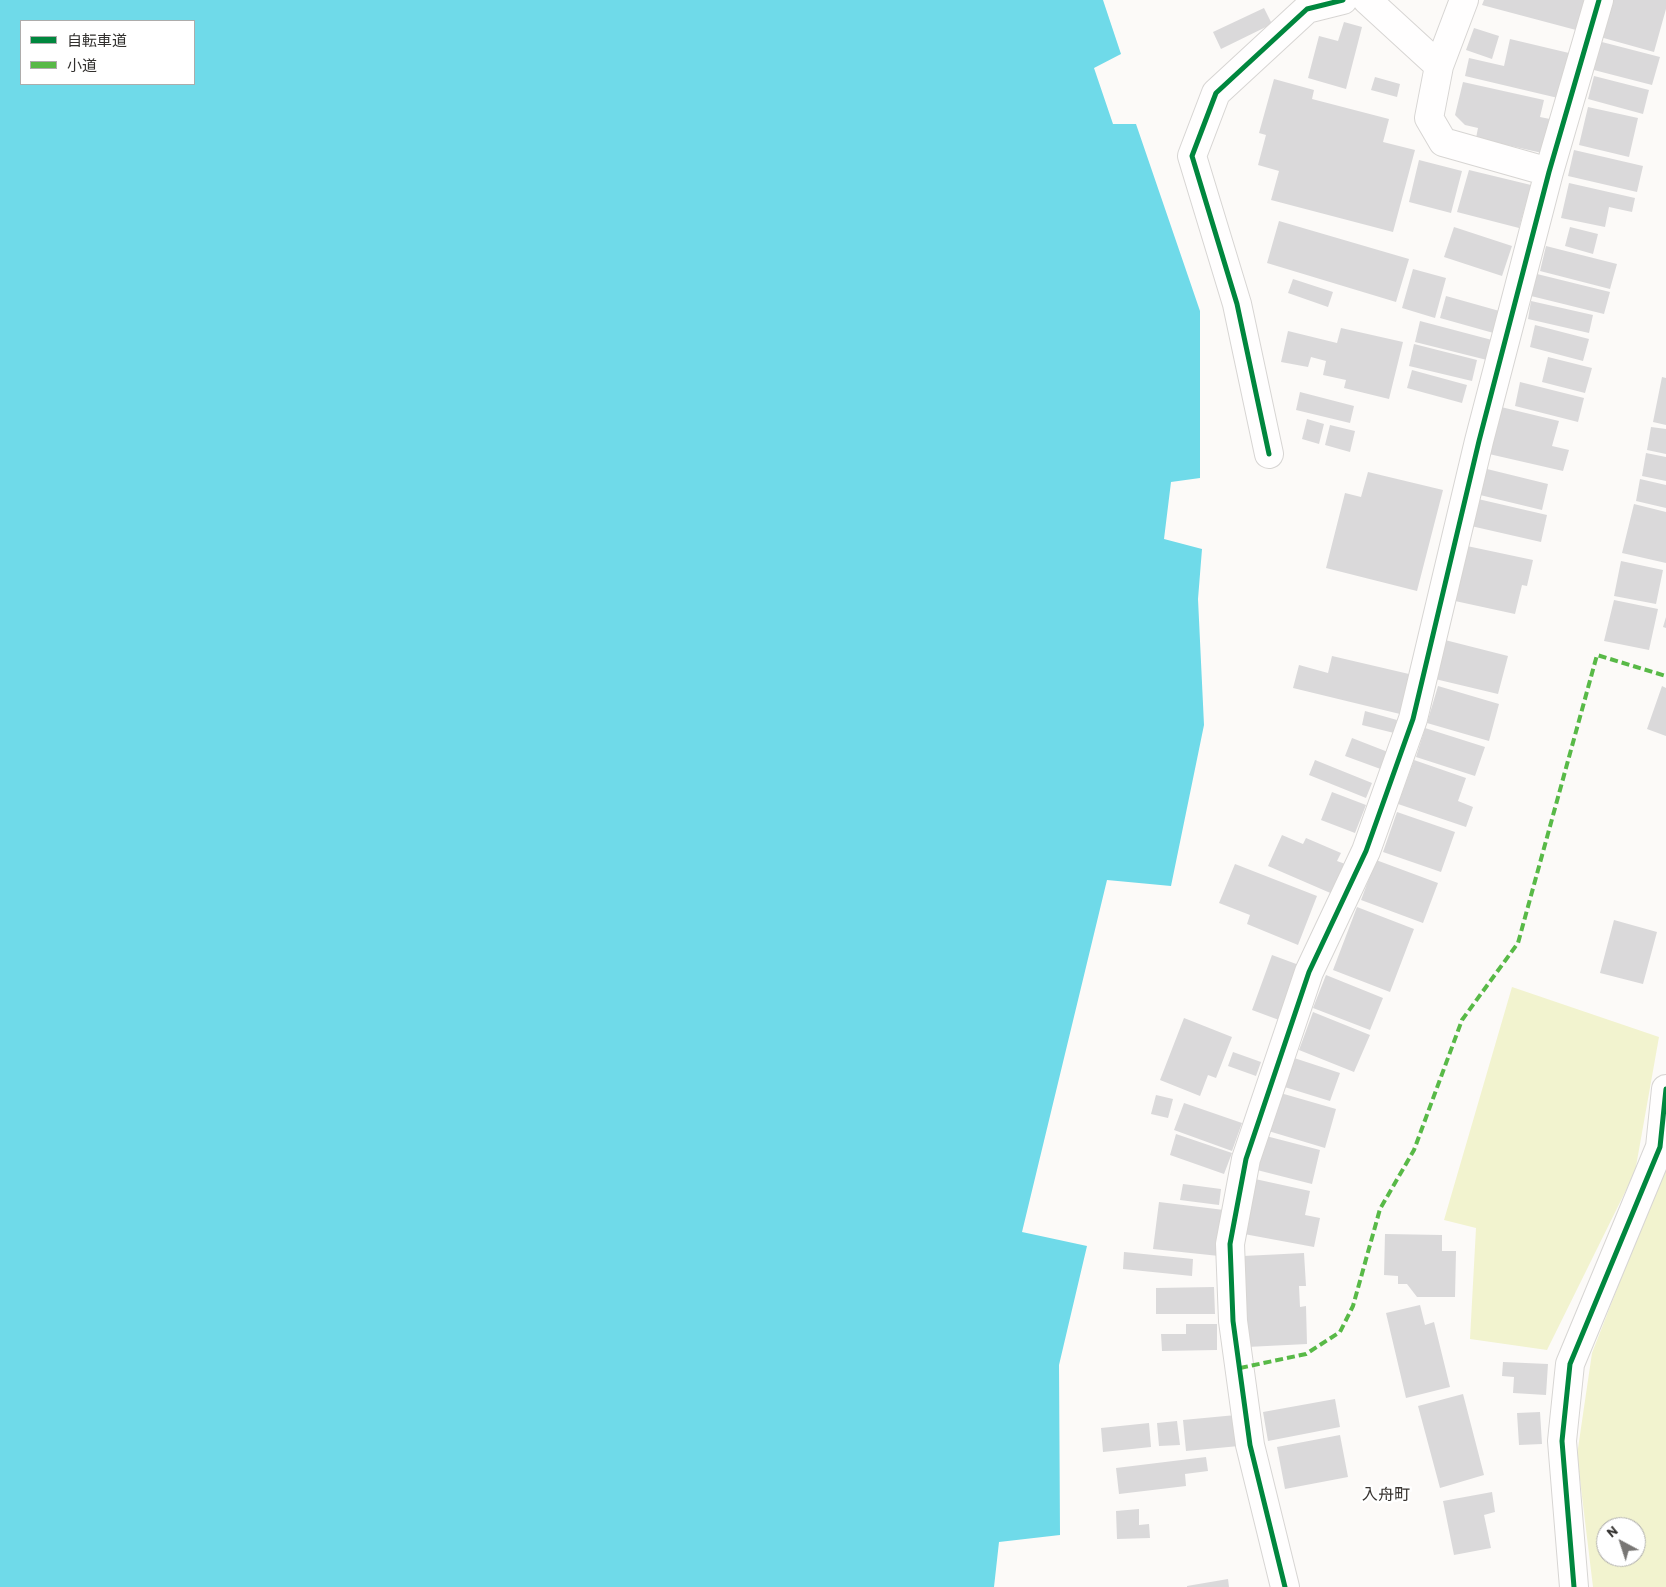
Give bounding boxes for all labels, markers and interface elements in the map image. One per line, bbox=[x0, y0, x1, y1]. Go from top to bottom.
legend bbox=[20, 20, 195, 85]
text: 自転車道 bbox=[67, 31, 127, 49]
text: 小道 bbox=[67, 56, 97, 74]
district label: 入舟町 bbox=[1362, 1485, 1410, 1505]
north arrow bbox=[1596, 1517, 1646, 1567]
text: N bbox=[1603, 1521, 1621, 1540]

